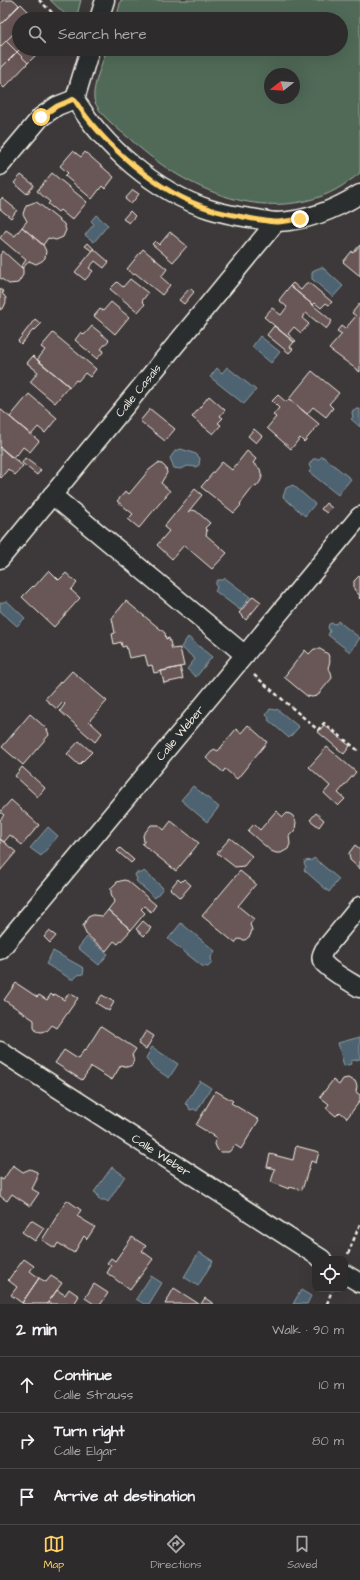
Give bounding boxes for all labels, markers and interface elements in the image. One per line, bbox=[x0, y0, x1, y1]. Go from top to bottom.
search box bbox=[12, 12, 348, 56]
icon: search bbox=[26, 23, 48, 45]
text: Search here bbox=[58, 24, 147, 45]
north arrow bbox=[264, 68, 300, 104]
route start bbox=[32, 108, 50, 126]
route end bbox=[291, 210, 309, 228]
street label: Calle Casals bbox=[111, 360, 165, 421]
street label: Calle Weber bbox=[152, 701, 208, 764]
street label: Calle Weber bbox=[128, 1130, 195, 1181]
map controls bbox=[312, 1256, 348, 1292]
button: locate bbox=[312, 1256, 348, 1292]
text: 2 min bbox=[16, 1318, 57, 1342]
text: Walk · 90 m bbox=[272, 1321, 344, 1339]
text: Continue bbox=[54, 1365, 112, 1386]
icon: ahead bbox=[16, 1374, 38, 1396]
text: 10 m bbox=[319, 1376, 344, 1394]
text: Calle Strauss bbox=[54, 1386, 133, 1404]
text: Turn right bbox=[54, 1421, 125, 1442]
icon: right bbox=[16, 1430, 38, 1452]
text: 80 m bbox=[312, 1432, 344, 1450]
text: Calle Elgar bbox=[54, 1442, 116, 1460]
icon: arrive bbox=[16, 1486, 38, 1508]
text: Arrive at destination bbox=[54, 1486, 195, 1507]
tab: Map bbox=[43, 1533, 65, 1572]
tab: Directions bbox=[150, 1533, 202, 1572]
tab: Saved bbox=[287, 1533, 317, 1572]

